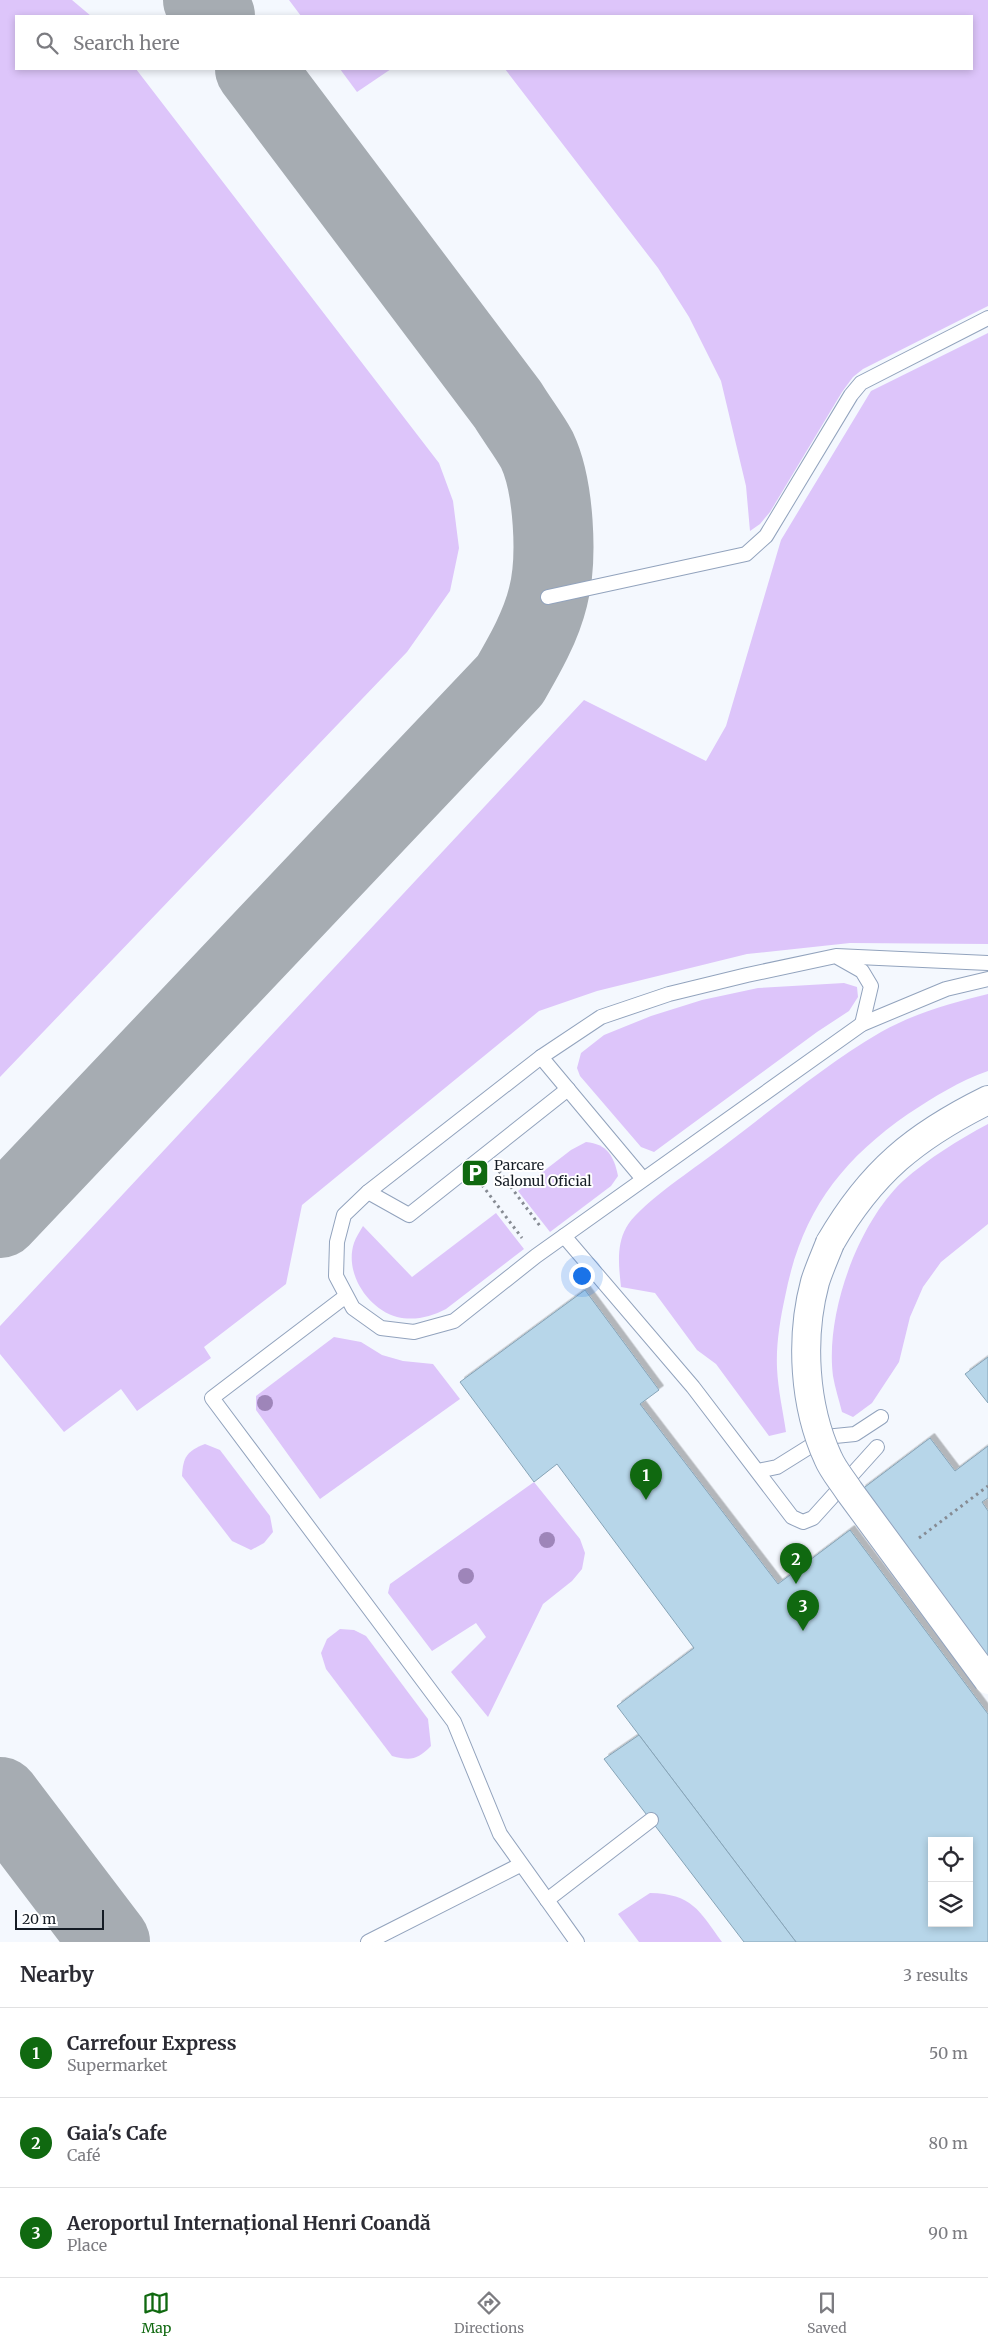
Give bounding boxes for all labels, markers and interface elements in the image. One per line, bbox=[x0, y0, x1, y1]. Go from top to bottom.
search box bbox=[15, 15, 973, 70]
icon: search bbox=[33, 29, 61, 57]
text: Search here bbox=[73, 31, 180, 55]
place label: Parcare Salonul Oficial bbox=[494, 1156, 592, 1190]
parking icon: Parcare Salonul Oficial bbox=[460, 1158, 490, 1188]
your location bbox=[569, 1263, 595, 1289]
pin: 1 bbox=[630, 1459, 662, 1500]
pin: 2 bbox=[780, 1543, 812, 1584]
pin: 3 bbox=[787, 1590, 819, 1631]
map controls bbox=[928, 1837, 973, 1927]
button: locate bbox=[928, 1837, 973, 1882]
button: layers bbox=[928, 1882, 973, 1927]
scale bar bbox=[15, 1907, 104, 1930]
text: 20 m bbox=[22, 1910, 56, 1928]
text: Nearby bbox=[20, 1961, 94, 1988]
text: 3 results bbox=[903, 1965, 968, 1985]
text: Carrefour Express bbox=[67, 2031, 237, 2055]
text: 1 bbox=[32, 2043, 40, 2063]
text: 50 m bbox=[929, 2043, 968, 2063]
text: Supermarket bbox=[67, 2055, 168, 2075]
text: Gaia's Cafe bbox=[67, 2121, 167, 2145]
text: 2 bbox=[31, 2133, 41, 2153]
text: 80 m bbox=[929, 2133, 968, 2153]
text: Café bbox=[67, 2145, 100, 2165]
text: Aeroportul Internațional Henri Coandă bbox=[67, 2211, 431, 2235]
text: 3 bbox=[31, 2223, 41, 2243]
text: 90 m bbox=[928, 2223, 968, 2243]
text: Place bbox=[67, 2235, 107, 2255]
tab: Map bbox=[141, 2289, 171, 2337]
tab: Directions bbox=[454, 2289, 524, 2337]
tab: Saved bbox=[807, 2289, 847, 2337]

